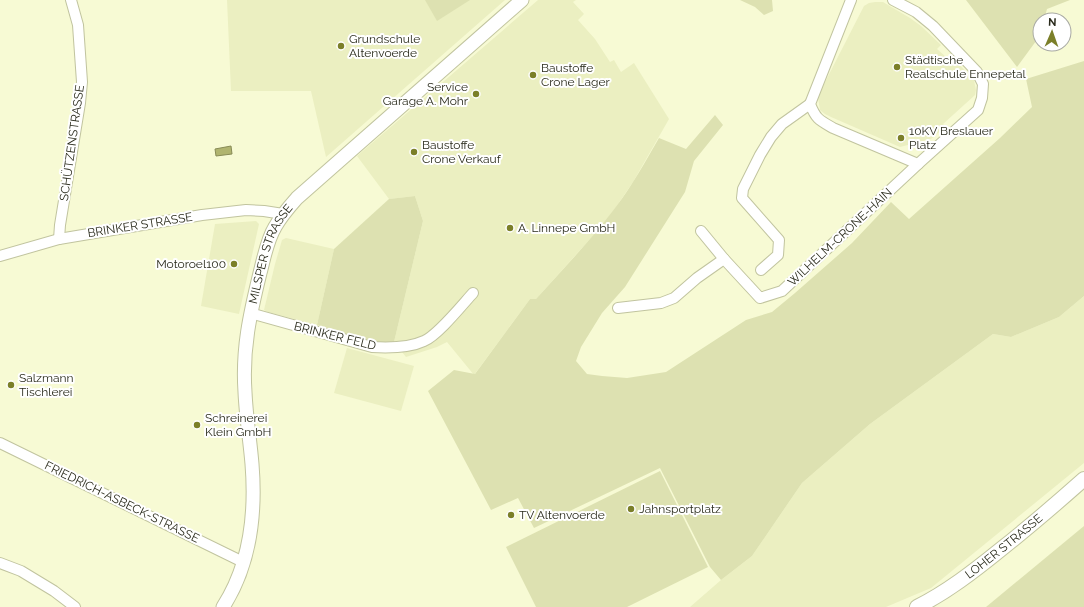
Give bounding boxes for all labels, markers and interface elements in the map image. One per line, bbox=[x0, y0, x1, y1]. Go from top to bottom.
north arrow bbox=[1032, 12, 1072, 52]
text: N bbox=[1048, 16, 1057, 29]
place label: Grundschule Altenvoerde bbox=[349, 32, 420, 60]
marker: Grundschule Altenvoerde bbox=[336, 41, 346, 51]
place label: Städtische Realschule Ennepetal bbox=[905, 53, 1027, 81]
place label: Baustoffe Crone Lager bbox=[541, 61, 610, 89]
marker: Städtische Realschule Ennepetal bbox=[892, 62, 902, 72]
marker: Baustoffe Crone Lager bbox=[528, 70, 538, 80]
place label: Service Garage A. Mohr bbox=[383, 80, 469, 108]
street label: SCHÜTZENSTRASSE bbox=[57, 84, 87, 202]
marker: Service Garage A. Mohr bbox=[471, 89, 481, 99]
place label: 10KV Breslauer Platz bbox=[909, 124, 994, 152]
marker: 10KV Breslauer Platz bbox=[896, 133, 906, 143]
place label: Baustoffe Crone Verkauf bbox=[422, 138, 502, 166]
marker: Baustoffe Crone Verkauf bbox=[409, 147, 419, 157]
street label: WILHELM-CRONE-HAIN bbox=[785, 185, 895, 289]
street label: MILSPER STRASSE bbox=[246, 201, 296, 305]
street label: BRINKER STRASSE bbox=[86, 210, 194, 240]
place label: A. Linnepe GmbH bbox=[518, 221, 615, 235]
marker: A. Linnepe GmbH bbox=[505, 223, 515, 233]
place label: Motoroel100 bbox=[156, 257, 226, 271]
marker: Motoroel100 bbox=[229, 259, 239, 269]
street label: BRINKER FELD bbox=[293, 319, 378, 353]
place label: Salzmann Tischlerei bbox=[19, 371, 74, 399]
marker: Salzmann Tischlerei bbox=[6, 380, 16, 390]
place label: Schreinerei Klein GmbH bbox=[205, 411, 271, 439]
marker: Schreinerei Klein GmbH bbox=[192, 420, 202, 430]
street label: FRIEDRICH-ASBECK-STRASSE bbox=[42, 458, 202, 546]
place label: Jahnsportplatz bbox=[639, 502, 721, 516]
marker: Jahnsportplatz bbox=[626, 504, 636, 514]
place label: TV Altenvoerde bbox=[519, 508, 605, 522]
marker: TV Altenvoerde bbox=[506, 510, 516, 520]
street label: LOHER STRASSE bbox=[962, 511, 1045, 582]

